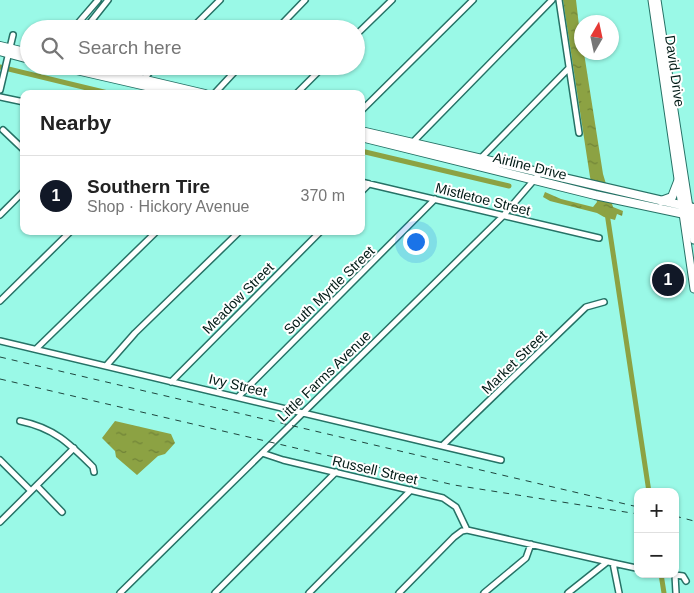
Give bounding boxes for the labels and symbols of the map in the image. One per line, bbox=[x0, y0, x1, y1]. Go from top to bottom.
north arrow bbox=[574, 15, 619, 60]
street label: David Drive bbox=[662, 34, 688, 108]
street label: Airline Drive bbox=[491, 149, 569, 183]
street label: Mistletoe Street bbox=[434, 179, 532, 219]
your location bbox=[403, 229, 429, 255]
street label: South Myrtle Street bbox=[280, 243, 378, 337]
street label: Meadow Street bbox=[199, 259, 277, 337]
pin: 1 bbox=[652, 261, 684, 299]
street label: Little Farms Avenue bbox=[274, 327, 374, 425]
street label: Market Street bbox=[478, 327, 550, 397]
street label: Ivy Street bbox=[207, 371, 269, 399]
street label: Russell Street bbox=[331, 452, 419, 488]

